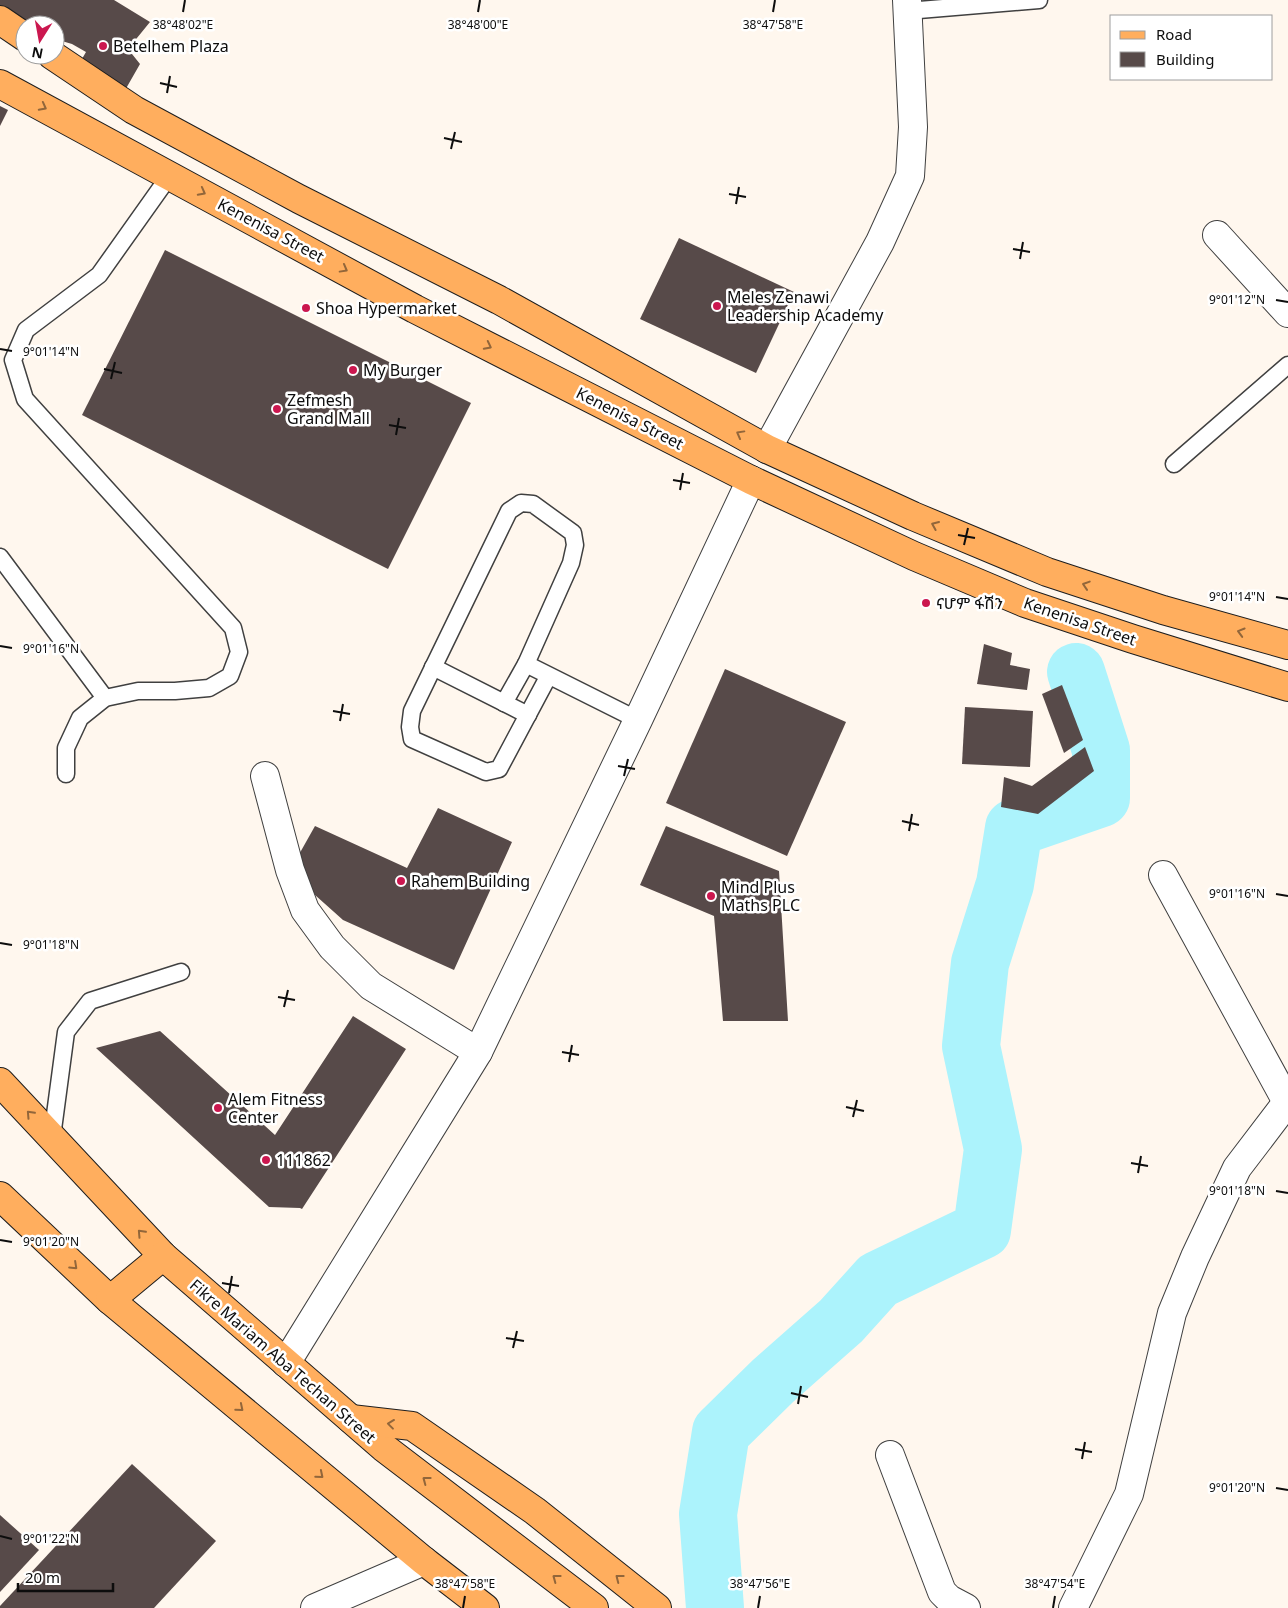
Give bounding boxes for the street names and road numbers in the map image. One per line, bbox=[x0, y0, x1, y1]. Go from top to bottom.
street label: Kenenisa Street bbox=[214, 193, 328, 267]
street label: Kenenisa Street bbox=[573, 381, 688, 455]
street label: Kenenisa Street bbox=[1021, 591, 1139, 651]
street label: Fikre Mariam Aba Techan Street bbox=[185, 1274, 381, 1448]

